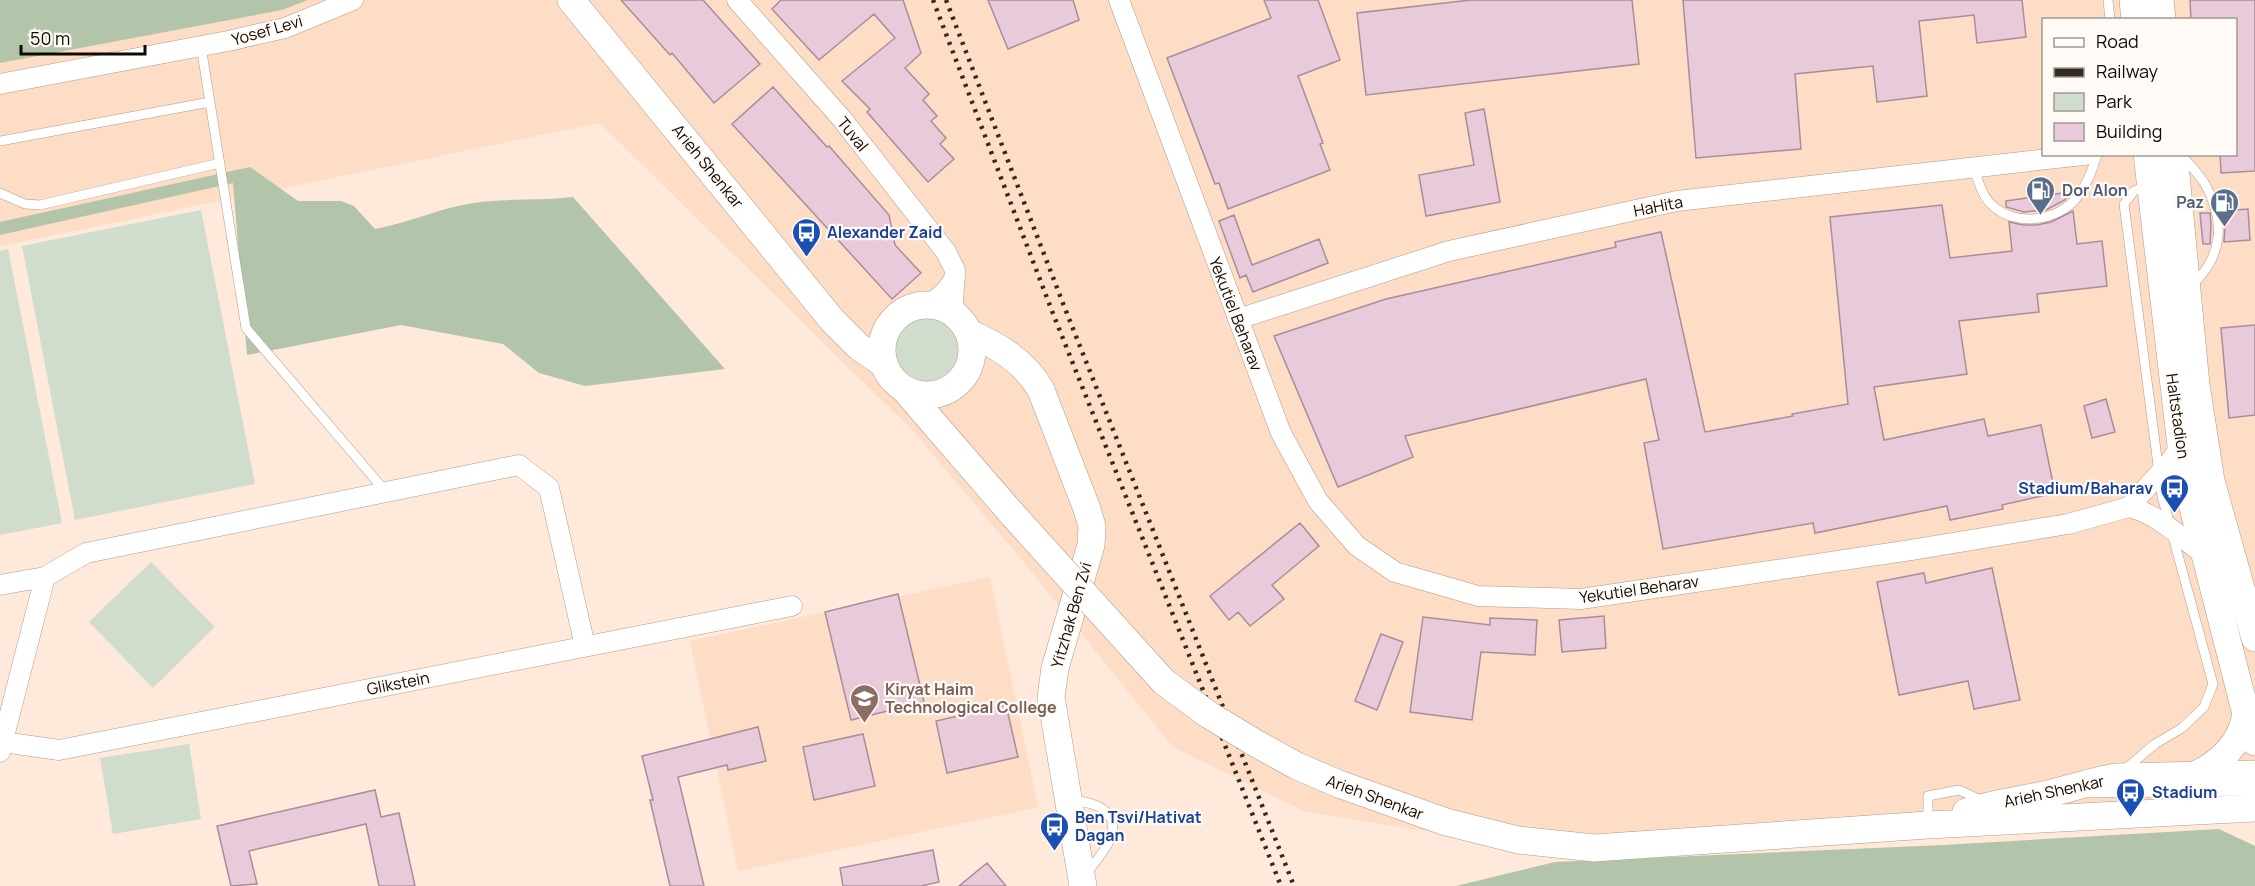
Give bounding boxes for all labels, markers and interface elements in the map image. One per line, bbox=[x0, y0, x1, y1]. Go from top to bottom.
street label: Yosef Levi bbox=[229, 9, 305, 51]
scale bar bbox=[21, 18, 146, 56]
legend bbox=[2042, 18, 2237, 156]
text: 50 m bbox=[30, 26, 70, 50]
text: Road bbox=[2096, 29, 2139, 53]
text: Railway bbox=[2096, 59, 2158, 83]
text: Park bbox=[2096, 89, 2133, 113]
street label: Tuval bbox=[832, 112, 874, 156]
street label: Arieh Shenkar bbox=[667, 119, 749, 213]
text: Building bbox=[2096, 119, 2162, 143]
fuel station icon: Dor Alon bbox=[2025, 174, 2057, 216]
place label: Dor Alon bbox=[2062, 179, 2128, 201]
fuel station icon: Paz bbox=[2209, 186, 2241, 228]
street label: HaHita bbox=[1631, 190, 1685, 222]
place label: Paz bbox=[2176, 191, 2204, 213]
bus stop icon: Alexander Zaid bbox=[790, 216, 822, 258]
place label: Alexander Zaid bbox=[827, 221, 942, 243]
street label: Yekutiel Beharav bbox=[1204, 254, 1268, 374]
street label: HaItstadion bbox=[2161, 372, 2195, 460]
bus stop icon: Stadium/Baharav bbox=[2158, 472, 2190, 514]
place label: Stadium/Baharav bbox=[2018, 477, 2153, 499]
street label: Yitzhak Ben Zvi bbox=[1045, 559, 1097, 671]
street label: Yekutiel Beharav bbox=[1578, 570, 1700, 608]
street label: Glikstein bbox=[365, 666, 431, 700]
place label: Kiryat Haim Technological College bbox=[885, 678, 1057, 718]
school or university icon: Kiryat Haim Technological College bbox=[848, 682, 880, 724]
street label: Arieh Shenkar bbox=[1323, 769, 1427, 825]
street label: Arieh Shenkar bbox=[2002, 770, 2107, 812]
bus stop icon: Stadium bbox=[2115, 776, 2147, 818]
place label: Stadium bbox=[2152, 781, 2217, 803]
place label: Ben Tsvi/Hativat Dagan bbox=[1075, 806, 1202, 846]
bus stop icon: Ben Tsvi/Hativat Dagan bbox=[1038, 810, 1070, 852]

